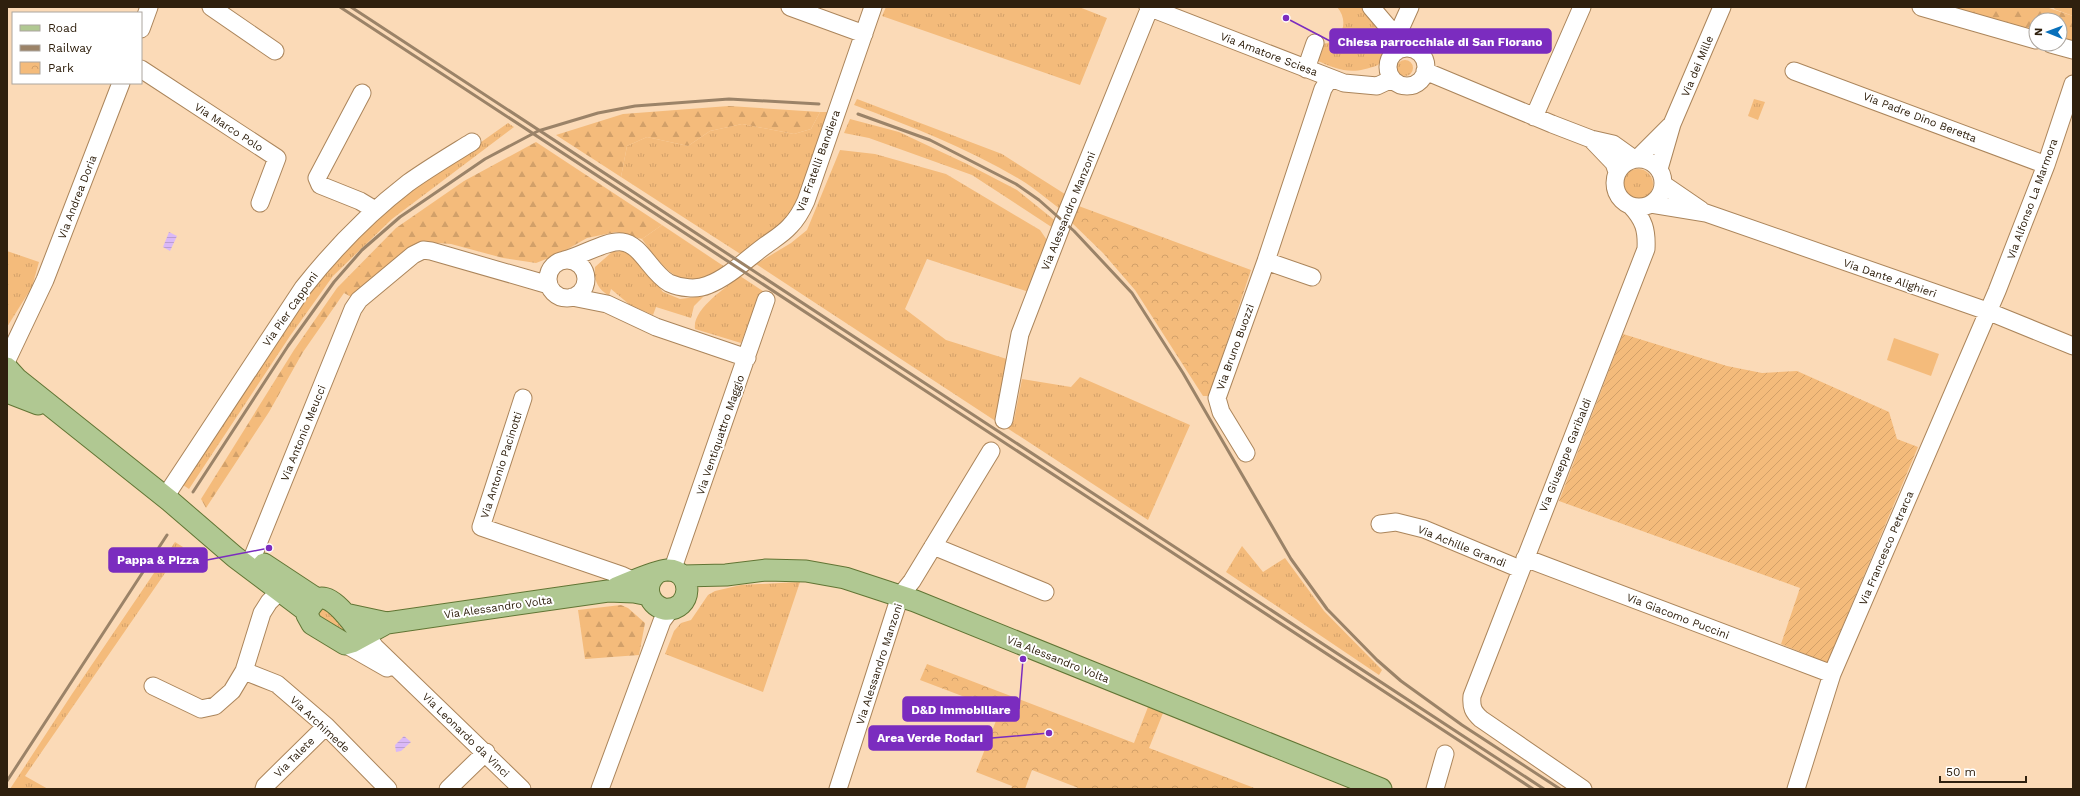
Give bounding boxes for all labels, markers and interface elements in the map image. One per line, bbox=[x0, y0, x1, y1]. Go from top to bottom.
legend bbox=[12, 12, 142, 84]
north arrow bbox=[2028, 12, 2068, 52]
text: Road bbox=[48, 21, 77, 35]
text: N bbox=[2032, 28, 2045, 36]
callout: Chiesa parrocchiale di San Fiorano bbox=[1330, 29, 1551, 53]
street label: Via Amatore Sciesa bbox=[1218, 30, 1319, 79]
street label: Via dei Mille bbox=[1679, 34, 1716, 99]
text: Chiesa parrocchiale di San Fiorano bbox=[1337, 35, 1543, 49]
text: Railway bbox=[48, 41, 93, 55]
text: Park bbox=[48, 61, 74, 75]
street label: Via Padre Dino Beretta bbox=[1861, 90, 1979, 145]
street label: Via Marco Polo bbox=[192, 100, 266, 154]
street label: Via Fratelli Bandiera bbox=[794, 108, 843, 214]
street label: Via Alfonso La Marmora bbox=[2005, 137, 2060, 261]
street label: Via Alessandro Manzoni bbox=[1039, 150, 1098, 272]
street label: Via Andrea Doria bbox=[55, 153, 99, 241]
street label: Via Dante Alighieri bbox=[1841, 256, 1938, 301]
street label: Via Pier Capponi bbox=[260, 270, 321, 349]
street label: Via Bruno Buozzi bbox=[1214, 302, 1257, 392]
street label: Via Ventiquattro Maggio bbox=[694, 373, 747, 497]
street label: Via Antonio Meucci bbox=[278, 383, 329, 483]
street label: Via Giuseppe Garibaldi bbox=[1537, 396, 1594, 514]
street label: Via Antonio Pacinotti bbox=[478, 410, 525, 520]
street label: Via Francesco Petrarca bbox=[1856, 489, 1916, 607]
street label: Via Achille Grandi bbox=[1416, 523, 1508, 570]
callout: Pappa & Pizza bbox=[109, 548, 207, 572]
text: Pappa & Pizza bbox=[117, 553, 199, 567]
street label: Via Giacomo Puccini bbox=[1625, 591, 1731, 642]
street label: Via Alessandro Volta bbox=[443, 593, 553, 622]
street label: Via Alessandro Manzoni bbox=[854, 602, 905, 727]
street label: Via Alessandro Volta bbox=[1005, 633, 1111, 686]
street label: Via Leonardo da Vinci bbox=[419, 690, 512, 780]
street label: Via Archimede bbox=[287, 693, 352, 755]
callout: D&D Immobiliare bbox=[903, 697, 1019, 721]
text: D&D Immobiliare bbox=[911, 703, 1011, 717]
callout: Area Verde Rodari bbox=[869, 726, 992, 750]
text: Area Verde Rodari bbox=[877, 731, 983, 745]
street label: Via Talete bbox=[271, 734, 317, 780]
scale bar bbox=[1940, 758, 2026, 784]
text: 50 m bbox=[1946, 765, 1976, 779]

